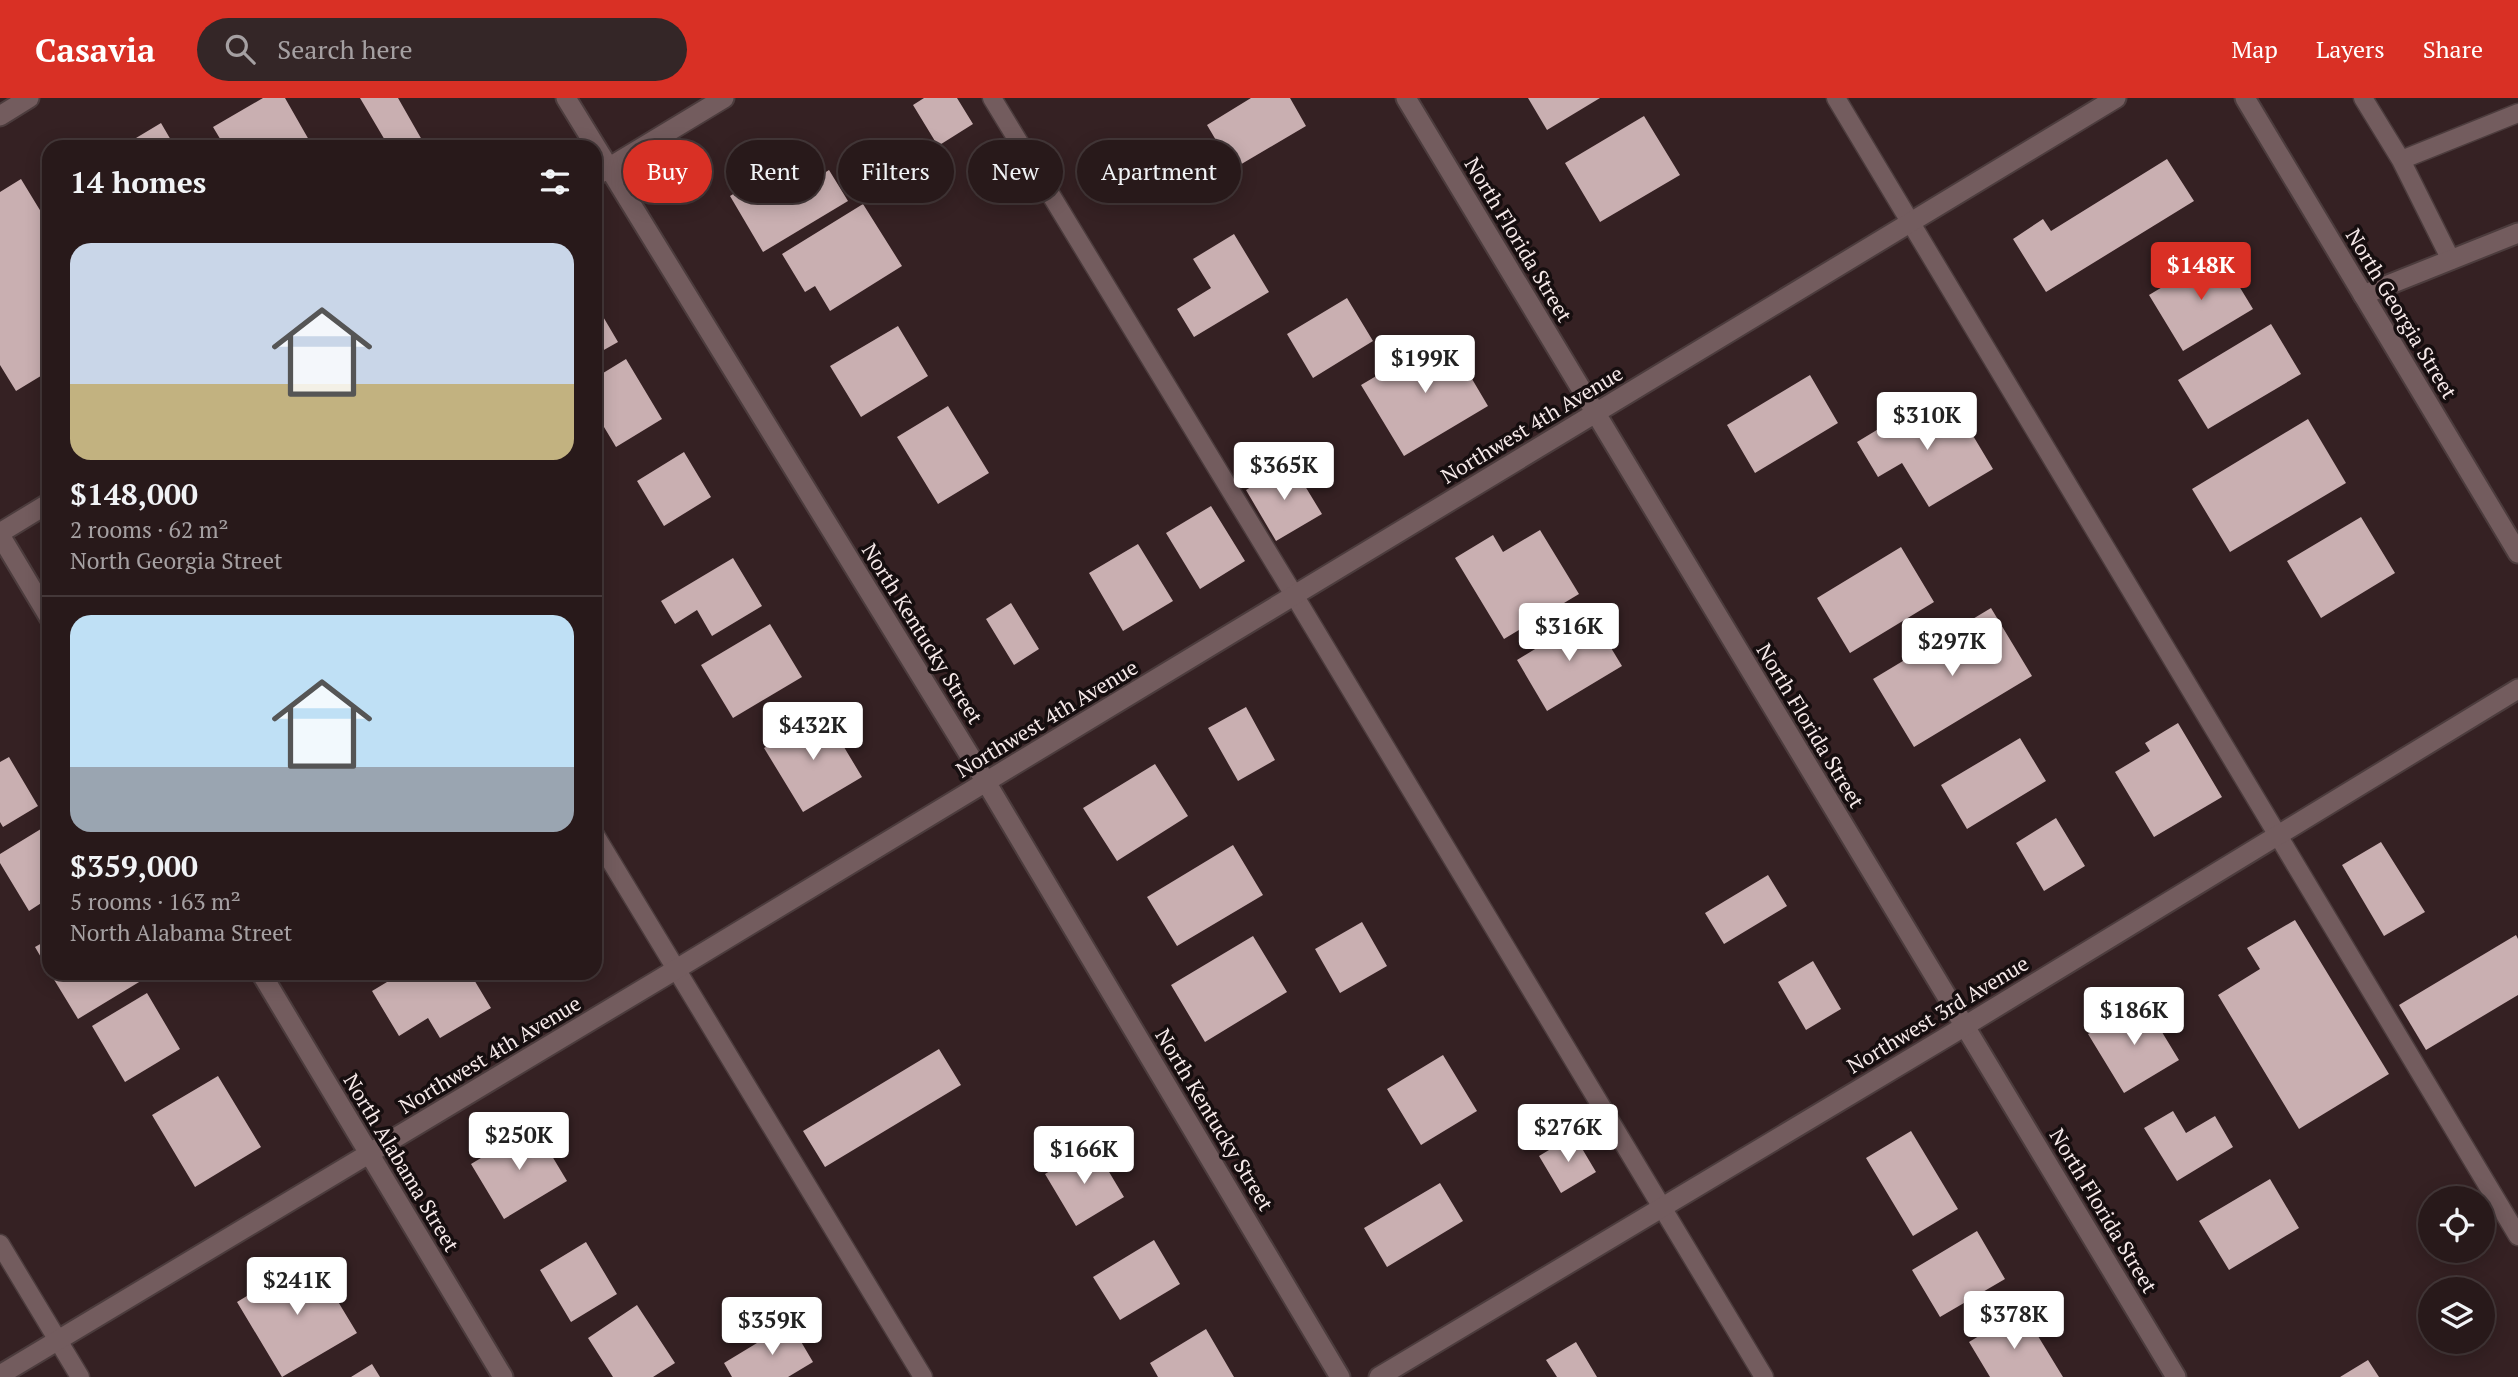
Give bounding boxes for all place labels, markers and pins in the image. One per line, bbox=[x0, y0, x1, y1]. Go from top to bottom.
pin: $148K bbox=[2152, 242, 2250, 302]
pin: $199K bbox=[1376, 336, 1474, 395]
pin: $310K bbox=[1878, 392, 1976, 452]
pin: $365K bbox=[1235, 442, 1333, 502]
pin: $316K bbox=[1520, 603, 1618, 663]
pin: $297K bbox=[1903, 618, 2001, 678]
pin: $432K bbox=[764, 702, 862, 762]
pin: $186K bbox=[2085, 988, 2183, 1047]
pin: $276K bbox=[1519, 1104, 1617, 1164]
pin: $250K bbox=[470, 1112, 568, 1172]
pin: $166K bbox=[1035, 1126, 1133, 1186]
pin: $241K bbox=[248, 1258, 346, 1317]
pin: $378K bbox=[1965, 1292, 2063, 1351]
pin: $359K bbox=[723, 1298, 821, 1357]

